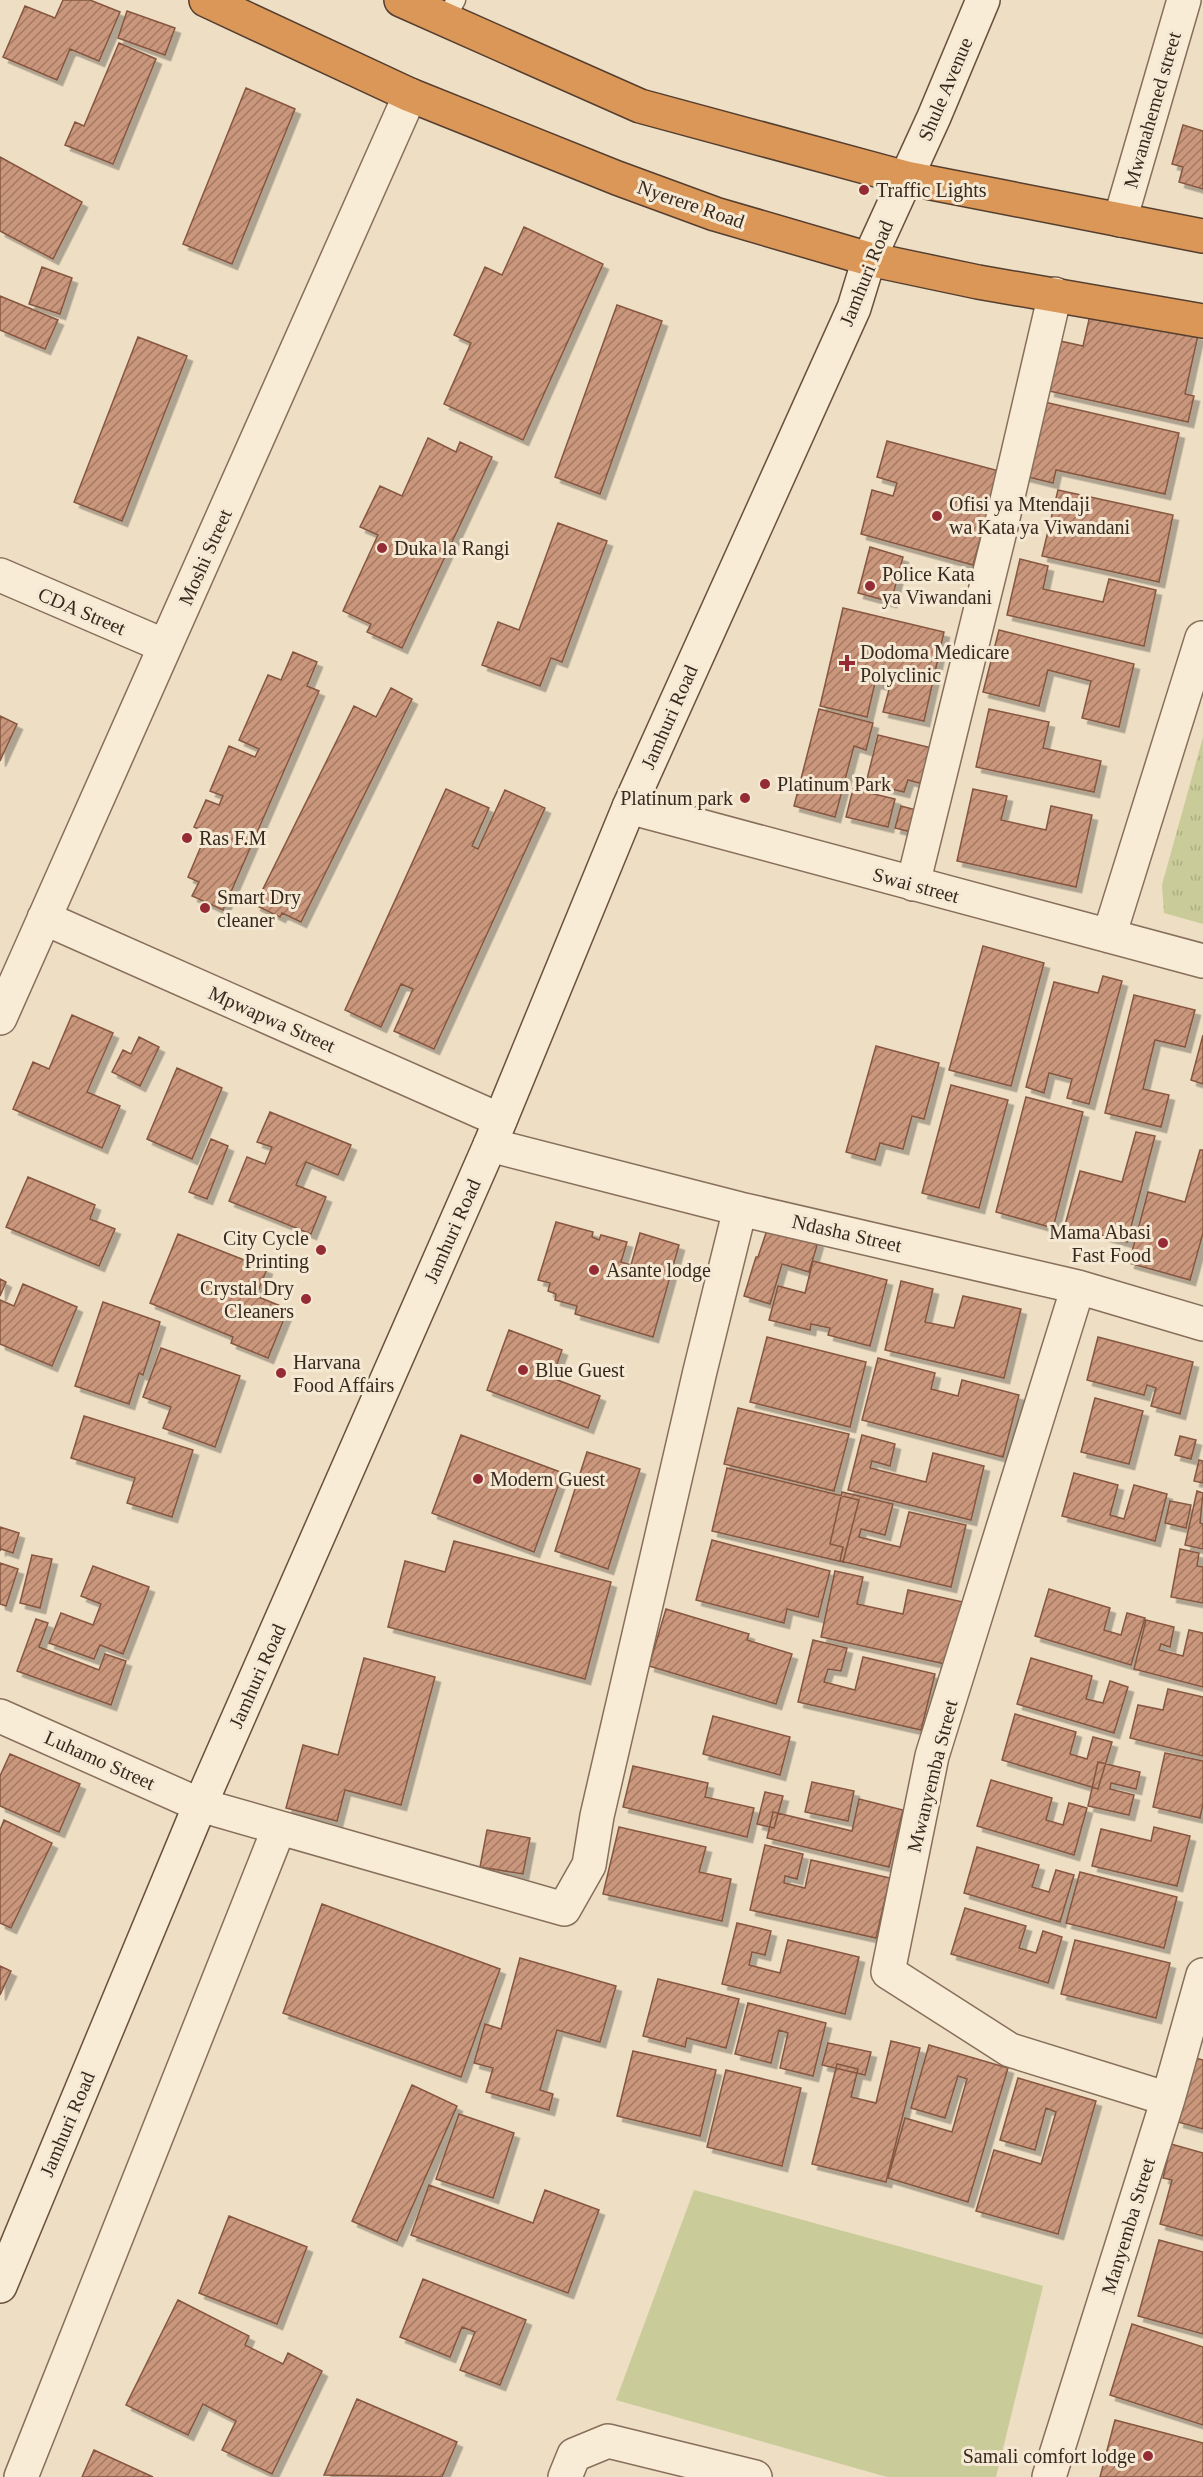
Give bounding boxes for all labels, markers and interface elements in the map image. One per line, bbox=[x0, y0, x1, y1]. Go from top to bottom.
street label: Mwanahemed street bbox=[1119, 29, 1185, 191]
street label: Shule Avenue bbox=[913, 34, 977, 144]
street label: Nyerere Road bbox=[634, 175, 747, 234]
place label: Traffic Lights bbox=[876, 179, 987, 202]
marker: Traffic Lights bbox=[857, 183, 871, 197]
street label: Jamhuri Road bbox=[835, 217, 897, 329]
place label: Ofisi ya Mtendaji wa Kata ya Viwandani bbox=[949, 493, 1131, 539]
street label: Moshi Street bbox=[174, 505, 236, 608]
marker: Ofisi ya Mtendaji wa Kata ya Viwandani bbox=[930, 509, 944, 523]
place label: Duka la Rangi bbox=[394, 537, 510, 560]
marker: Duka la Rangi bbox=[375, 541, 389, 555]
place label: Police Kata ya Viwandani bbox=[882, 563, 993, 609]
marker: Police Kata ya Viwandani bbox=[863, 579, 877, 593]
street label: CDA Street bbox=[35, 583, 129, 639]
place label: Dodoma Medicare Polyclinic bbox=[860, 641, 1010, 687]
marker: Dodoma Medicare Polyclinic bbox=[838, 654, 856, 672]
street label: Jamhuri Road bbox=[636, 662, 702, 772]
place label: Platinum Park bbox=[777, 773, 891, 795]
marker: Platinum Park bbox=[758, 777, 772, 791]
place label: Platinum park bbox=[620, 787, 733, 810]
marker: Platinum park bbox=[738, 791, 752, 805]
place label: Ras F.M bbox=[199, 827, 267, 849]
marker: Ras F.M bbox=[180, 831, 194, 845]
street label: Swai street bbox=[871, 863, 962, 907]
place label: Smart Dry cleaner bbox=[217, 886, 301, 931]
marker: Smart Dry cleaner bbox=[198, 901, 212, 915]
street label: Mpwapwa Street bbox=[205, 981, 339, 1058]
street label: Jamhuri Road bbox=[419, 1176, 485, 1286]
street label: Ndasha Street bbox=[790, 1210, 904, 1256]
place label: Mama Abasi Fast Food bbox=[1049, 1221, 1151, 1266]
place label: City Cycle Printing bbox=[223, 1227, 309, 1273]
marker: Mama Abasi Fast Food bbox=[1156, 1236, 1170, 1250]
marker: City Cycle Printing bbox=[314, 1243, 328, 1257]
place label: Asante lodge bbox=[606, 1259, 711, 1282]
marker: Asante lodge bbox=[587, 1263, 601, 1277]
place label: Crystal Dry Cleaners bbox=[200, 1277, 294, 1322]
marker: Crystal Dry Cleaners bbox=[299, 1292, 313, 1306]
place label: Harvana Food Affairs bbox=[293, 1351, 395, 1396]
place label: Blue Guest bbox=[535, 1359, 625, 1381]
marker: Blue Guest bbox=[516, 1363, 530, 1377]
marker: Harvana Food Affairs bbox=[274, 1366, 288, 1380]
place label: Modern Guest bbox=[490, 1468, 605, 1490]
marker: Modern Guest bbox=[471, 1472, 485, 1486]
street label: Jamhuri Road bbox=[224, 1621, 290, 1731]
street label: Mwanyemba Street bbox=[902, 1697, 963, 1855]
street label: Luhamo Street bbox=[41, 1726, 159, 1794]
street label: Jamhuri Road bbox=[35, 2068, 99, 2180]
street label: Manyemba Street bbox=[1097, 2155, 1160, 2297]
place label: Samali comfort lodge bbox=[963, 2445, 1136, 2468]
marker: Samali comfort lodge bbox=[1141, 2449, 1155, 2463]

